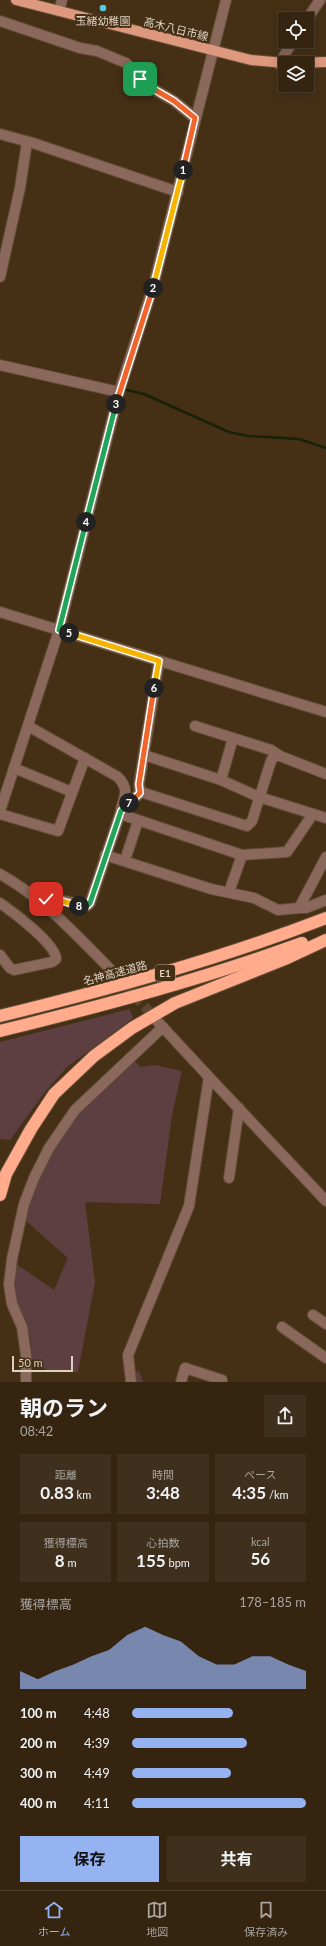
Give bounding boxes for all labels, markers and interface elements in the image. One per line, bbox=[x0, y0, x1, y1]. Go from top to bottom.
marker: 玉緒幼稚園 bbox=[98, 3, 108, 13]
map controls bbox=[278, 12, 314, 92]
button: locate bbox=[278, 12, 314, 48]
place label: 玉緒幼稚園 bbox=[76, 14, 131, 27]
street label: 高木八日市線 bbox=[143, 14, 210, 43]
button: layers bbox=[278, 56, 314, 92]
pin bbox=[123, 62, 157, 96]
icon: arrive bbox=[129, 68, 151, 90]
pin: 1 bbox=[173, 160, 193, 180]
text: 1 bbox=[180, 163, 186, 176]
pin: 2 bbox=[143, 278, 163, 298]
text: 2 bbox=[150, 281, 156, 294]
pin: 3 bbox=[106, 394, 126, 414]
text: 3 bbox=[113, 397, 119, 410]
pin: 4 bbox=[76, 512, 96, 532]
text: 4 bbox=[83, 515, 89, 528]
pin: 5 bbox=[59, 623, 79, 643]
text: 5 bbox=[66, 626, 72, 639]
pin: 6 bbox=[144, 678, 164, 698]
text: 6 bbox=[151, 681, 157, 694]
pin: 7 bbox=[119, 793, 139, 813]
text: 7 bbox=[126, 796, 132, 809]
pin bbox=[29, 882, 63, 916]
icon: check bbox=[35, 888, 57, 910]
pin: 8 bbox=[69, 896, 89, 916]
text: 8 bbox=[76, 899, 82, 912]
street label: 名神高速道路 bbox=[81, 958, 148, 987]
road number: E1 bbox=[155, 965, 175, 981]
scale bar bbox=[12, 1354, 73, 1373]
text: 50 m bbox=[18, 1356, 43, 1369]
text: 朝のラン bbox=[20, 1394, 108, 1421]
button: share bbox=[264, 1395, 306, 1437]
text: 08:42 bbox=[20, 1423, 53, 1439]
text: 距離 bbox=[55, 1468, 77, 1481]
text: 時間 bbox=[152, 1468, 174, 1481]
text: ペース bbox=[244, 1468, 277, 1481]
text: 0.83 bbox=[40, 1482, 74, 1503]
text: 3:48 bbox=[146, 1482, 180, 1503]
text: 4:35 bbox=[232, 1482, 266, 1503]
text: km bbox=[74, 1488, 91, 1501]
text: /km bbox=[266, 1488, 289, 1501]
text: kcal bbox=[251, 1535, 270, 1548]
text: 獲得標高 bbox=[44, 1536, 88, 1549]
text: 心拍数 bbox=[146, 1536, 179, 1549]
text: 56 bbox=[250, 1548, 270, 1569]
text: 8 bbox=[55, 1550, 65, 1571]
text: 155 bbox=[136, 1550, 166, 1571]
text: m bbox=[65, 1556, 77, 1569]
text: bpm bbox=[166, 1556, 190, 1569]
text: 178–185 m bbox=[239, 1594, 306, 1610]
text: 獲得標高 bbox=[20, 1596, 72, 1612]
text: 100 m bbox=[20, 1705, 57, 1721]
text: 4:48 bbox=[84, 1705, 110, 1721]
text: 200 m bbox=[20, 1735, 57, 1751]
text: 4:39 bbox=[84, 1735, 110, 1751]
text: 300 m bbox=[20, 1765, 57, 1781]
text: 4:49 bbox=[84, 1765, 110, 1781]
text: 400 m bbox=[20, 1795, 57, 1811]
text: 4:11 bbox=[84, 1795, 110, 1811]
button: 保存 bbox=[20, 1836, 159, 1882]
button: 共有 bbox=[167, 1836, 306, 1882]
tab: ホーム bbox=[38, 1899, 71, 1939]
tab: 地図 bbox=[146, 1899, 168, 1939]
tab: 保存済み bbox=[244, 1899, 288, 1939]

